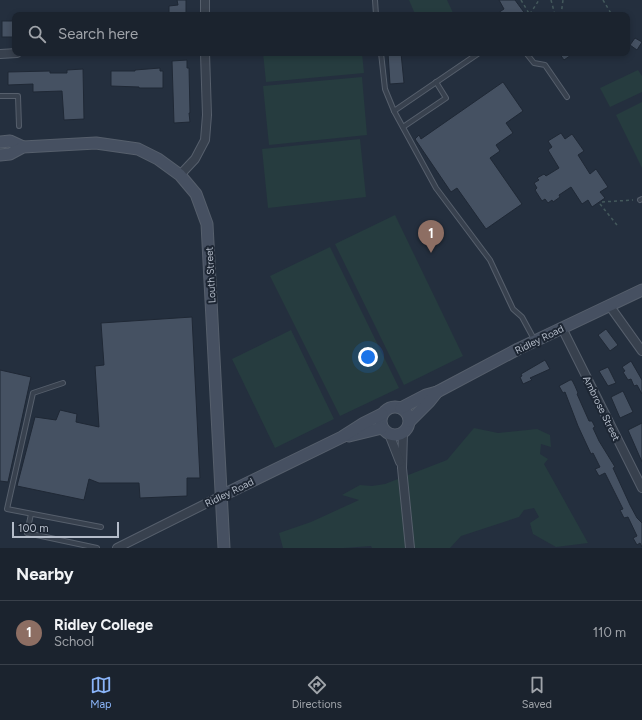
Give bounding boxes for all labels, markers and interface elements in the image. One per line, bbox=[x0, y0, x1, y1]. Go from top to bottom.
search box bbox=[12, 12, 630, 56]
icon: search bbox=[26, 23, 48, 45]
text: Search here bbox=[58, 25, 138, 43]
pin: 1 bbox=[418, 220, 444, 253]
street label: Louth Street bbox=[203, 246, 218, 303]
street label: Ridley Road bbox=[513, 322, 566, 357]
your location bbox=[358, 347, 378, 367]
street label: Ambrose Street bbox=[580, 373, 623, 443]
street label: Ridley Road bbox=[203, 475, 256, 510]
scale bar bbox=[12, 520, 119, 539]
text: 100 m bbox=[18, 522, 49, 535]
text: Nearby bbox=[16, 564, 74, 584]
text: Ridley College bbox=[54, 616, 153, 634]
text: 1 bbox=[26, 625, 32, 640]
text: 110 m bbox=[593, 625, 626, 640]
text: School bbox=[54, 634, 94, 649]
tab: Map bbox=[90, 674, 112, 711]
tab: Directions bbox=[292, 674, 342, 711]
tab: Saved bbox=[522, 674, 552, 711]

